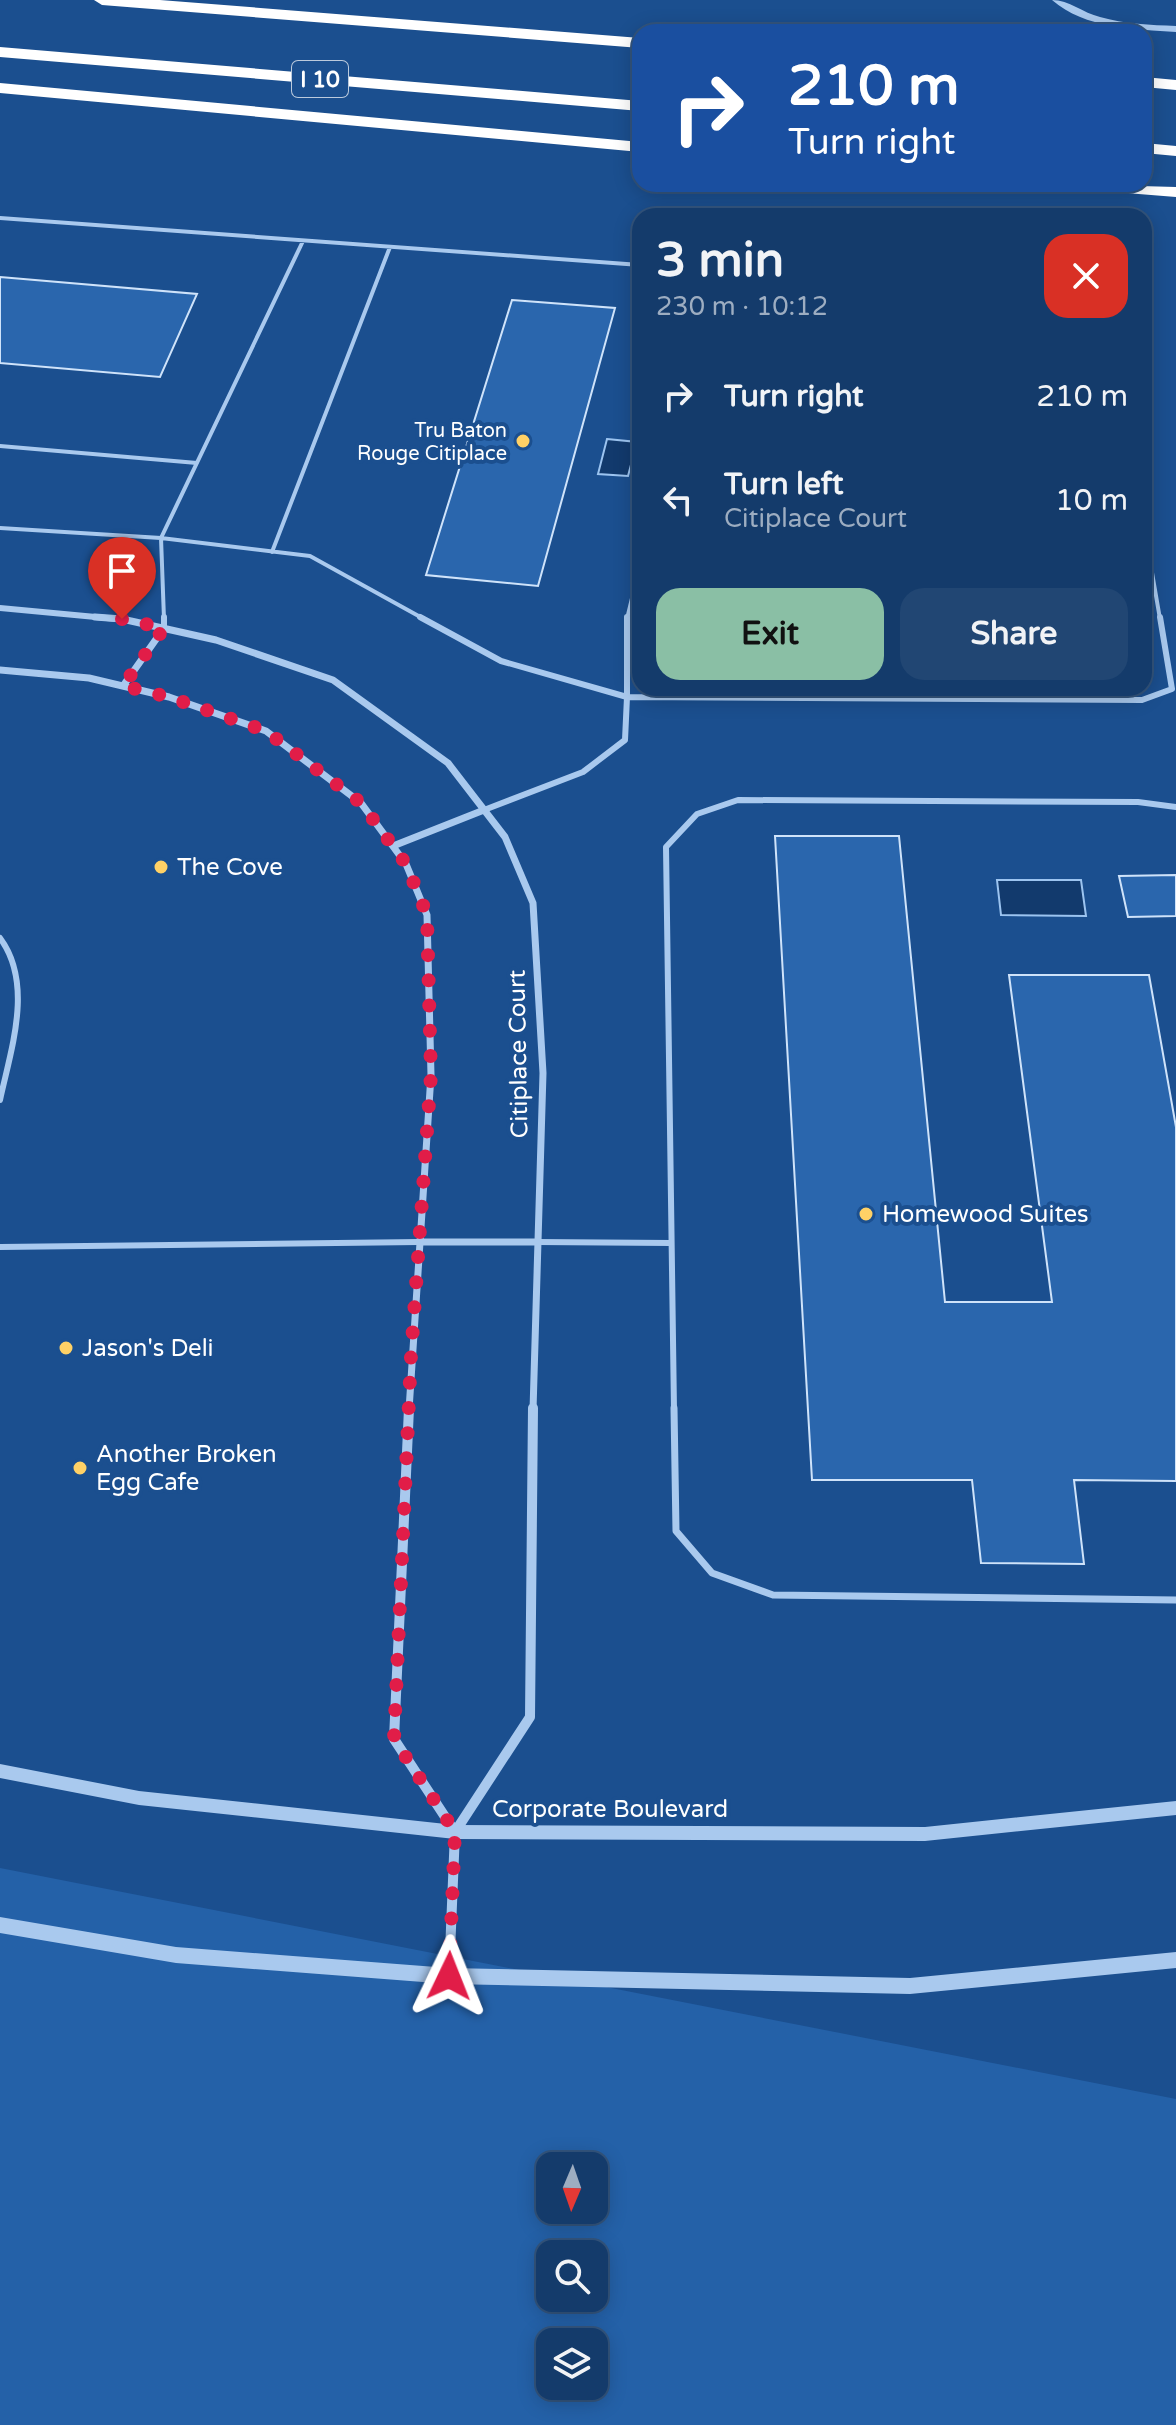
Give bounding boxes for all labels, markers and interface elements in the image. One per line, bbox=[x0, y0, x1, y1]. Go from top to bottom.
text: 210 m bbox=[788, 53, 959, 120]
icon: right bbox=[656, 56, 760, 160]
road number: I 10 bbox=[292, 61, 348, 97]
text: Turn right bbox=[788, 121, 955, 164]
text: 3 min bbox=[656, 232, 784, 290]
button: close bbox=[1044, 234, 1128, 318]
text: 230 m · 10:12 bbox=[656, 291, 828, 322]
icon: right bbox=[656, 374, 700, 418]
text: Turn right bbox=[724, 378, 864, 415]
text: 210 m bbox=[1036, 378, 1128, 415]
place label: Tru Baton Rouge Citiplace bbox=[357, 419, 507, 466]
marker: Tru Baton Rouge Citiplace bbox=[514, 432, 532, 450]
text: Turn left bbox=[724, 466, 843, 503]
icon: left bbox=[656, 478, 700, 522]
text: 10 m bbox=[1055, 482, 1128, 519]
text: Citiplace Court bbox=[724, 503, 907, 534]
pin bbox=[88, 537, 156, 619]
icon: arrive bbox=[100, 549, 144, 593]
button: Exit bbox=[656, 588, 884, 680]
button: Share bbox=[900, 588, 1128, 680]
place label: The Cove bbox=[177, 853, 283, 882]
marker: The Cove bbox=[152, 858, 170, 876]
street label: Citiplace Court bbox=[503, 969, 534, 1139]
place label: Homewood Suites bbox=[882, 1200, 1089, 1229]
marker: Homewood Suites bbox=[857, 1205, 875, 1223]
place label: Jason's Deli bbox=[82, 1334, 214, 1363]
marker: Jason's Deli bbox=[57, 1339, 75, 1357]
place label: Another Broken Egg Cafe bbox=[96, 1440, 277, 1497]
marker: Another Broken Egg Cafe bbox=[71, 1459, 89, 1477]
street label: Corporate Boulevard bbox=[492, 1795, 728, 1824]
position arrow bbox=[407, 1934, 491, 2018]
north arrow bbox=[536, 2152, 608, 2224]
map controls bbox=[536, 2152, 608, 2400]
button: search bbox=[536, 2240, 608, 2312]
button: layers bbox=[536, 2328, 608, 2400]

